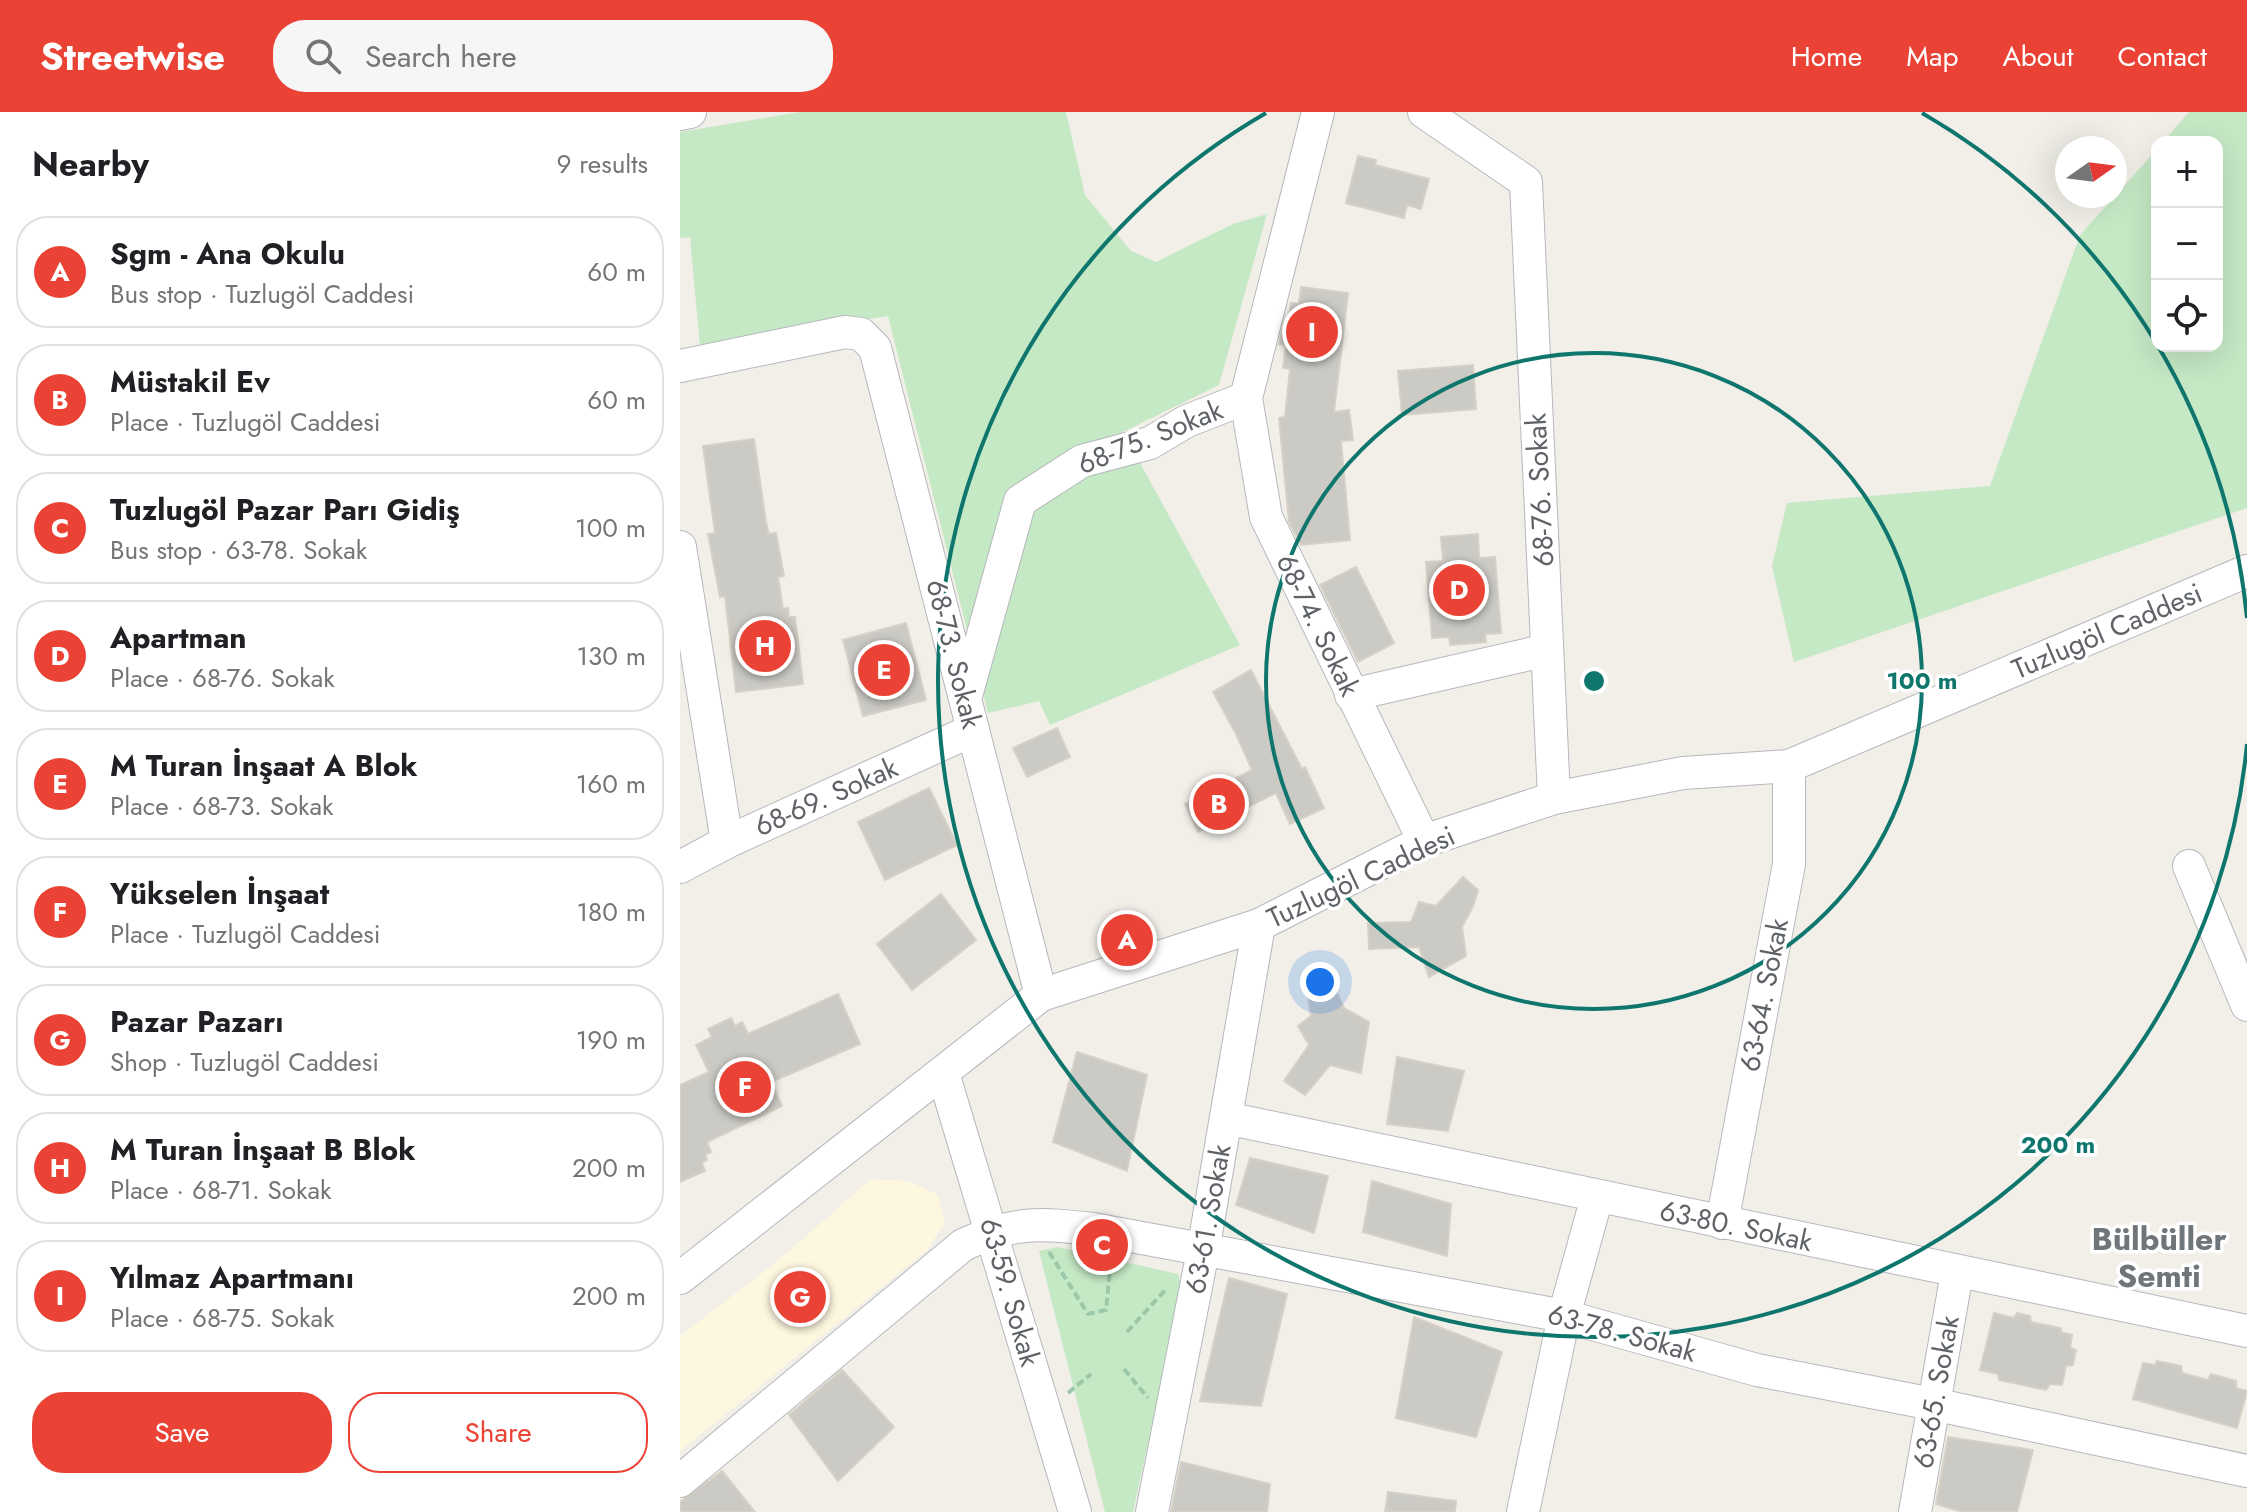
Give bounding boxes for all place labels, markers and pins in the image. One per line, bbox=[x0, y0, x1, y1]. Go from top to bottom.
pin: I bbox=[1286, 302, 1338, 362]
pin: D bbox=[1433, 560, 1485, 620]
pin: H bbox=[739, 616, 791, 676]
pin: E bbox=[858, 640, 910, 700]
centre of rings bbox=[1580, 667, 1608, 695]
pin: B bbox=[1193, 774, 1245, 834]
pin: A bbox=[1101, 910, 1153, 970]
pin: F bbox=[719, 1057, 771, 1117]
pin: C bbox=[1076, 1215, 1128, 1275]
pin: G bbox=[774, 1267, 826, 1327]

